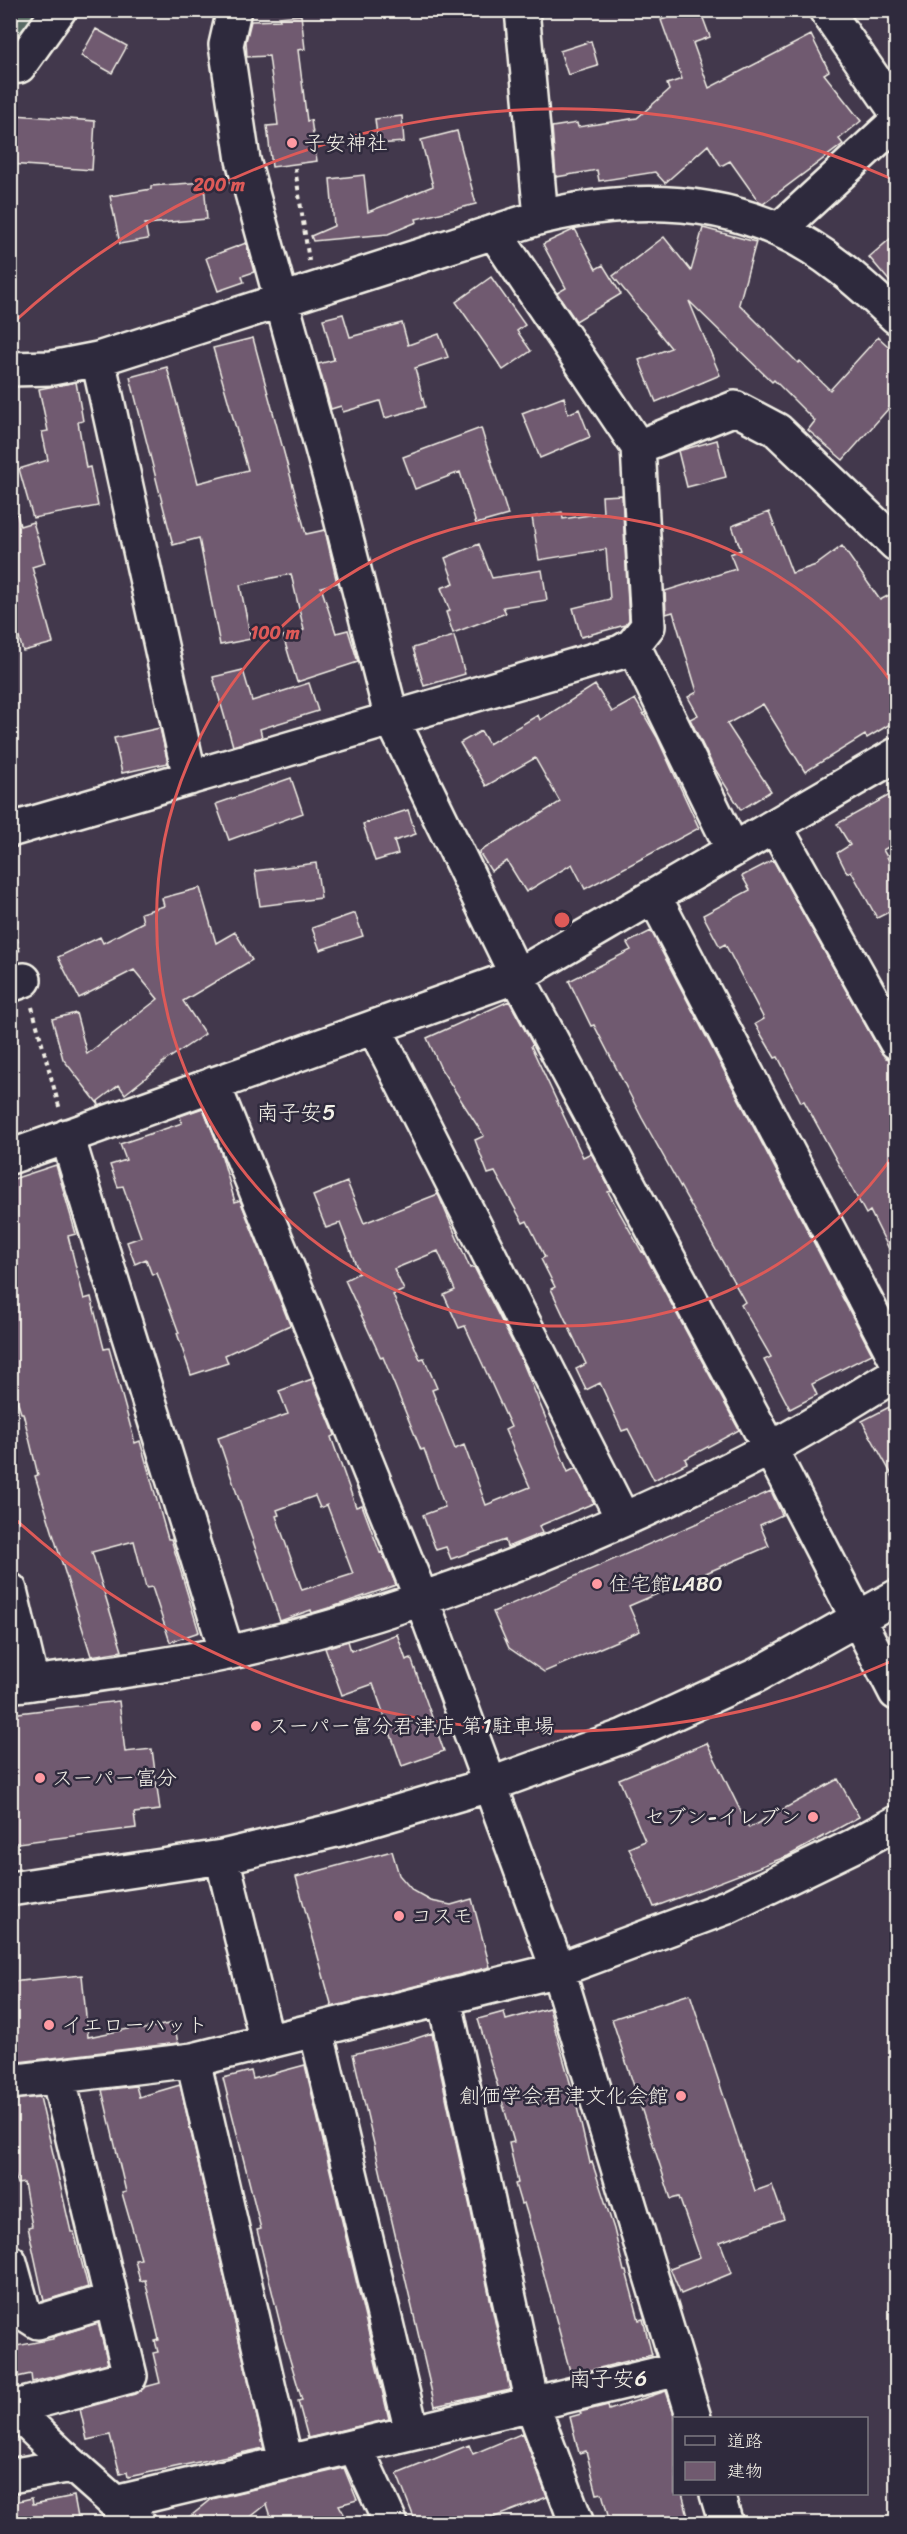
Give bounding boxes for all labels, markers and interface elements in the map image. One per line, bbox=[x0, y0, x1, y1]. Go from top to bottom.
place label: 子安神社 bbox=[304, 124, 388, 162]
marker: 子安神社 bbox=[285, 136, 299, 150]
text: 200 m bbox=[192, 169, 245, 201]
text: 100 m bbox=[251, 617, 300, 649]
centre of rings bbox=[552, 910, 572, 930]
district label: 南子安5 bbox=[256, 1093, 336, 1132]
place label: 住宅館LABO bbox=[609, 1565, 723, 1603]
marker: 住宅館LABO bbox=[590, 1577, 604, 1591]
place label: スーパー富分君津店 第1駐車場 bbox=[268, 1707, 555, 1745]
marker: スーパー富分君津店 第1駐車場 bbox=[249, 1719, 263, 1733]
place label: スーパー富分 bbox=[52, 1759, 177, 1797]
marker: スーパー富分 bbox=[33, 1771, 47, 1785]
place label: セブン-イレブン bbox=[644, 1798, 801, 1836]
marker: セブン-イレブン bbox=[806, 1810, 820, 1824]
place label: コスモ bbox=[411, 1897, 473, 1935]
marker: コスモ bbox=[392, 1909, 406, 1923]
place label: イエローハット bbox=[61, 2006, 208, 2044]
marker: イエローハット bbox=[42, 2018, 56, 2032]
place label: 創価学会君津文化会館 bbox=[459, 2077, 669, 2115]
marker: 創価学会君津文化会館 bbox=[674, 2089, 688, 2103]
district label: 南子安6 bbox=[569, 2359, 647, 2398]
legend bbox=[673, 2417, 868, 2495]
text: 道路 bbox=[727, 2425, 763, 2457]
text: 建物 bbox=[727, 2455, 763, 2487]

